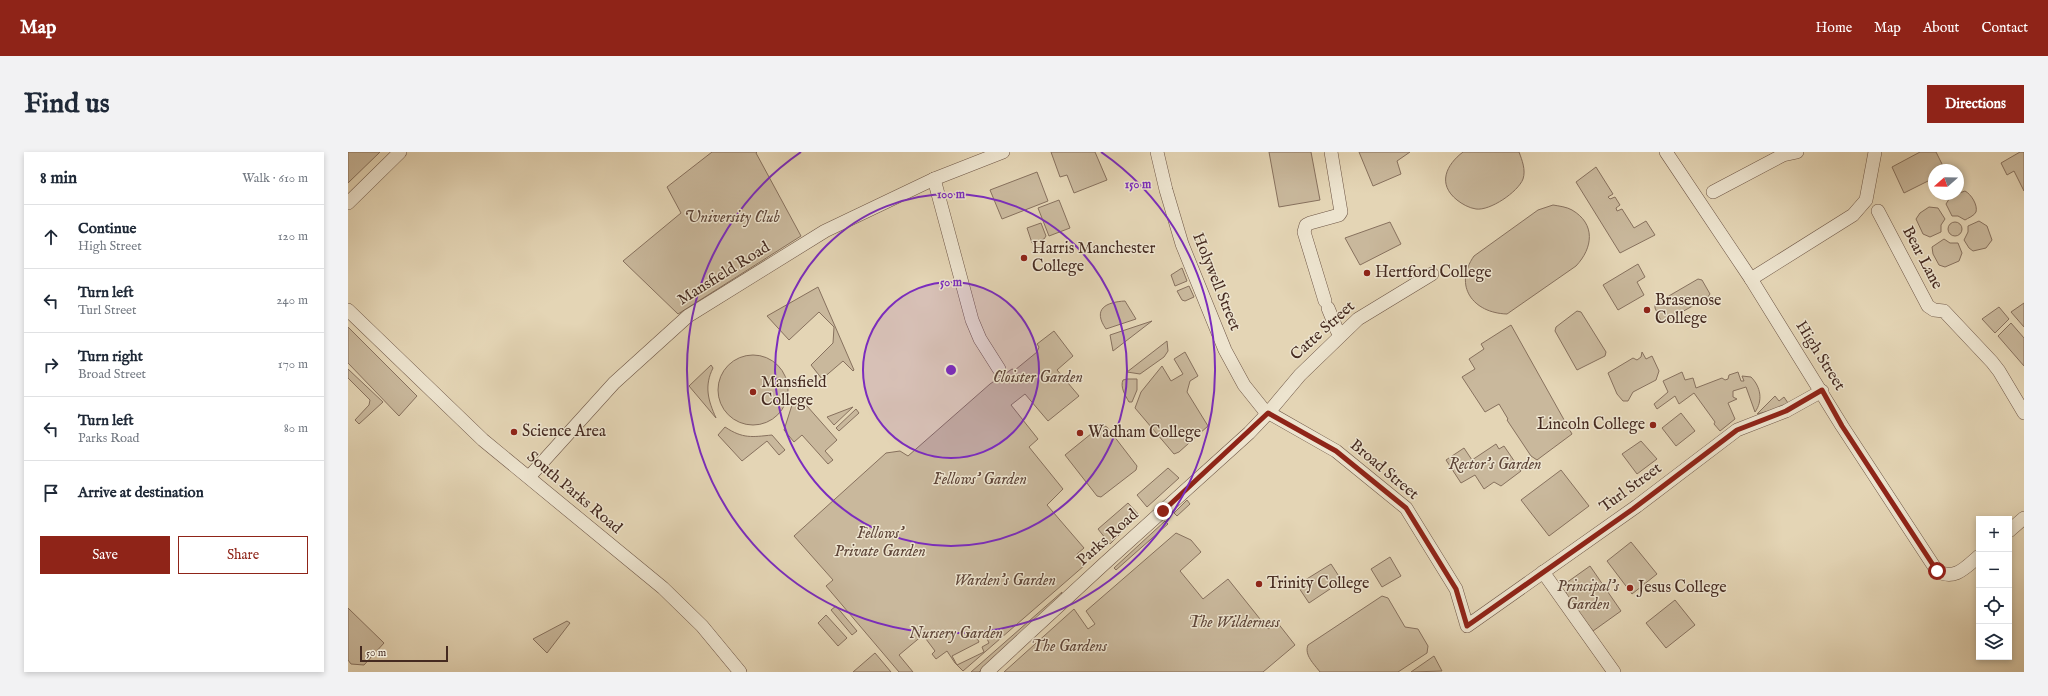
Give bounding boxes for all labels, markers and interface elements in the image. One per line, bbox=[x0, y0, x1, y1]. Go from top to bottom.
text: Map bbox=[20, 16, 56, 40]
text: Home bbox=[1816, 19, 1852, 37]
text: Map bbox=[1874, 19, 1901, 37]
text: About bbox=[1923, 19, 1959, 37]
text: Contact bbox=[1981, 19, 2028, 37]
button: Directions bbox=[1927, 85, 2024, 123]
text: Find us bbox=[24, 87, 110, 122]
north arrow bbox=[1928, 164, 1964, 200]
text: 8 min bbox=[40, 168, 77, 189]
text: Walk · 610 m bbox=[242, 170, 308, 187]
text: 150 m bbox=[1125, 177, 1152, 192]
text: 100 m bbox=[937, 187, 966, 202]
park label: University Club bbox=[684, 208, 781, 228]
text: Continue bbox=[78, 219, 136, 238]
street label: Bear Lane bbox=[1897, 223, 1947, 293]
icon: ahead bbox=[40, 226, 62, 248]
text: 120 m bbox=[278, 228, 308, 245]
street label: Holywell Street bbox=[1187, 230, 1245, 334]
street label: Mansfield Road bbox=[674, 237, 774, 310]
text: High Street bbox=[78, 238, 142, 255]
place label: Harris Manchester College bbox=[1032, 239, 1155, 277]
marker: Harris Manchester College bbox=[1019, 253, 1029, 263]
place label: Hertford College bbox=[1375, 263, 1491, 283]
marker: Hertford College bbox=[1362, 268, 1372, 278]
text: 50 m bbox=[940, 275, 963, 290]
text: Turn left bbox=[78, 283, 134, 302]
icon: left bbox=[40, 290, 62, 312]
place label: Brasenose College bbox=[1655, 291, 1721, 329]
text: 240 m bbox=[276, 292, 308, 309]
street label: Catte Street bbox=[1287, 296, 1360, 365]
text: Turl Street bbox=[78, 302, 137, 319]
marker: Brasenose College bbox=[1642, 305, 1652, 315]
street label: High Street bbox=[1791, 317, 1850, 395]
text: Turn right bbox=[78, 347, 143, 366]
icon: right bbox=[40, 354, 62, 376]
text: 170 m bbox=[278, 356, 308, 373]
centre of rings bbox=[944, 363, 958, 377]
text: Broad Street bbox=[78, 366, 146, 383]
park label: Cloister Garden bbox=[993, 368, 1083, 388]
place label: Mansfield College bbox=[761, 373, 827, 411]
marker: Mansfield College bbox=[748, 387, 758, 397]
text: Turn left bbox=[78, 411, 134, 430]
place label: Lincoln College bbox=[1537, 415, 1645, 435]
icon: left bbox=[40, 418, 62, 440]
text: 80 m bbox=[284, 420, 308, 437]
marker: Lincoln College bbox=[1648, 420, 1658, 430]
place label: Science Area bbox=[522, 422, 606, 442]
place label: Wadham College bbox=[1088, 423, 1201, 443]
marker: Science Area bbox=[509, 427, 519, 437]
marker: Wadham College bbox=[1075, 428, 1085, 438]
text: Parks Road bbox=[78, 430, 140, 447]
street label: Broad Street bbox=[1345, 435, 1423, 505]
street label: South Parks Road bbox=[522, 447, 626, 539]
park label: Rector's Garden bbox=[1448, 455, 1542, 475]
street label: Turl Street bbox=[1596, 458, 1666, 517]
park label: Fellows' Garden bbox=[933, 470, 1027, 490]
icon: arrive bbox=[40, 482, 62, 504]
text: Arrive at destination bbox=[78, 483, 204, 502]
route end bbox=[1154, 502, 1172, 520]
street label: Parks Road bbox=[1073, 505, 1143, 571]
map controls bbox=[1976, 516, 2012, 660]
button: + bbox=[1976, 516, 2012, 552]
park label: Fellows' Private Garden bbox=[834, 524, 926, 562]
button: Save bbox=[40, 536, 170, 574]
button: Share bbox=[178, 536, 308, 574]
button: − bbox=[1976, 552, 2012, 588]
route start bbox=[1928, 562, 1946, 580]
park label: Warden's Garden bbox=[954, 571, 1056, 591]
place label: Trinity College bbox=[1267, 574, 1369, 594]
park label: Principal's Garden bbox=[1557, 577, 1620, 615]
place label: Jesus College bbox=[1636, 578, 1727, 598]
marker: Trinity College bbox=[1254, 579, 1264, 589]
marker: Jesus College bbox=[1625, 583, 1635, 593]
button: locate bbox=[1976, 588, 2012, 624]
park label: The Wilderness bbox=[1188, 613, 1280, 633]
park label: Nursery Garden bbox=[909, 624, 1003, 644]
button: layers bbox=[1976, 624, 2012, 660]
park label: The Gardens bbox=[1031, 637, 1107, 657]
scale bar bbox=[360, 644, 448, 663]
text: 50 m bbox=[366, 646, 386, 660]

